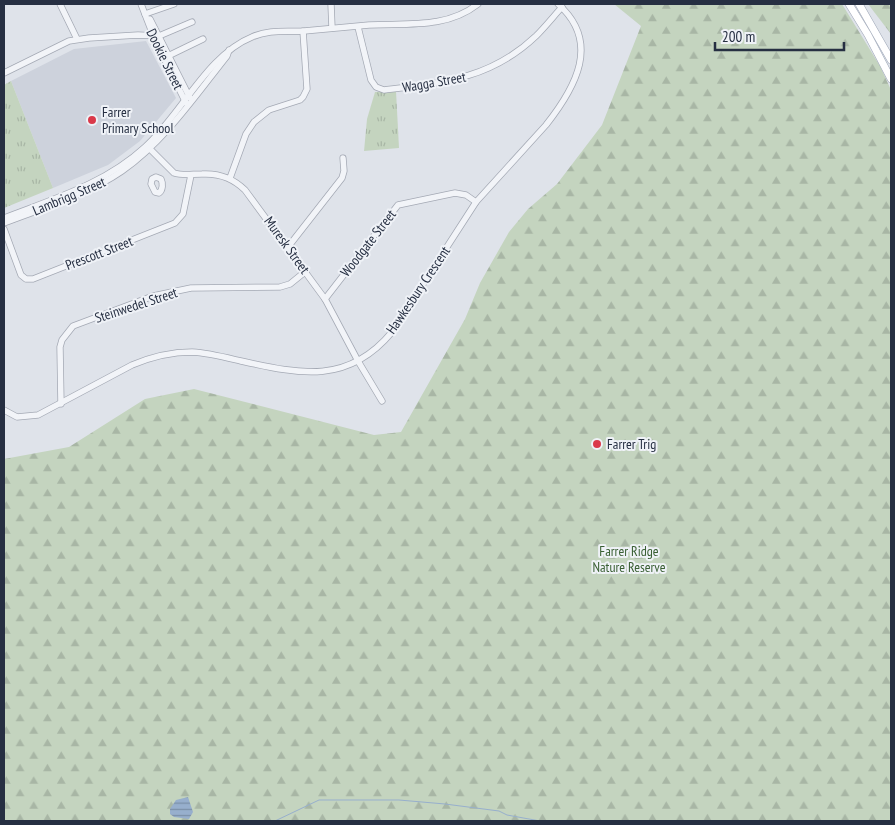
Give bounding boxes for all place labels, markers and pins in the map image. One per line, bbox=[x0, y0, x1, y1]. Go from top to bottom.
place label: Farrer Primary School bbox=[102, 103, 174, 137]
marker: Farrer Primary School bbox=[86, 114, 98, 126]
place label: Farrer Trig bbox=[607, 435, 656, 453]
marker: Farrer Trig bbox=[591, 438, 603, 450]

